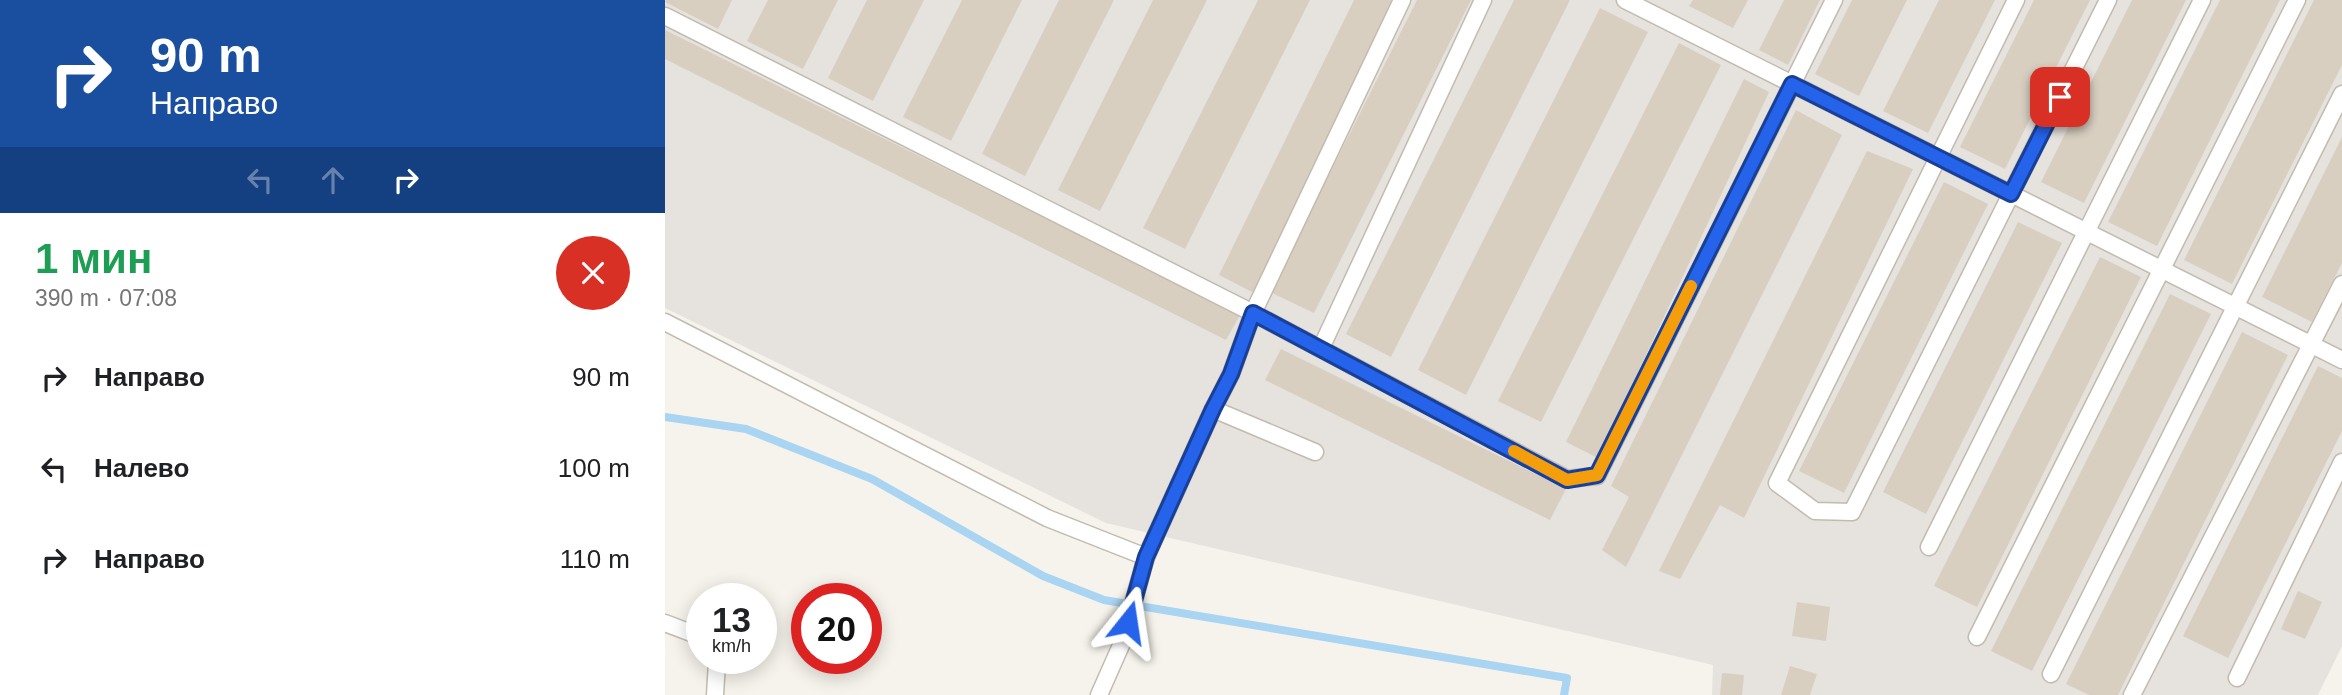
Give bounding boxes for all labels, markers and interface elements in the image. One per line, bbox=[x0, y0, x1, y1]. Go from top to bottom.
icon: right bbox=[35, 28, 126, 119]
text: 90 m bbox=[150, 28, 262, 82]
pin bbox=[2030, 67, 2090, 127]
icon: arrive bbox=[2041, 78, 2079, 116]
text: Направо bbox=[150, 85, 278, 121]
icon: left bbox=[241, 161, 279, 199]
icon: ahead bbox=[314, 161, 352, 199]
icon: right bbox=[387, 161, 425, 199]
text: 1 мин bbox=[35, 235, 152, 282]
button: close bbox=[556, 236, 630, 310]
text: 390 m · 07:08 bbox=[35, 285, 177, 311]
icon: right bbox=[35, 359, 73, 397]
text: Направо bbox=[94, 362, 205, 392]
text: 90 m bbox=[572, 362, 630, 392]
icon: left bbox=[35, 450, 73, 488]
text: Налево bbox=[94, 453, 189, 483]
text: 100 m bbox=[558, 453, 630, 483]
icon: right bbox=[35, 541, 73, 579]
text: Направо bbox=[94, 544, 205, 574]
text: 110 m bbox=[560, 544, 630, 574]
speed limit sign: 20 bbox=[791, 583, 882, 674]
position arrow bbox=[1091, 585, 1165, 659]
text: 13 bbox=[712, 600, 751, 639]
text: km/h bbox=[712, 636, 751, 656]

